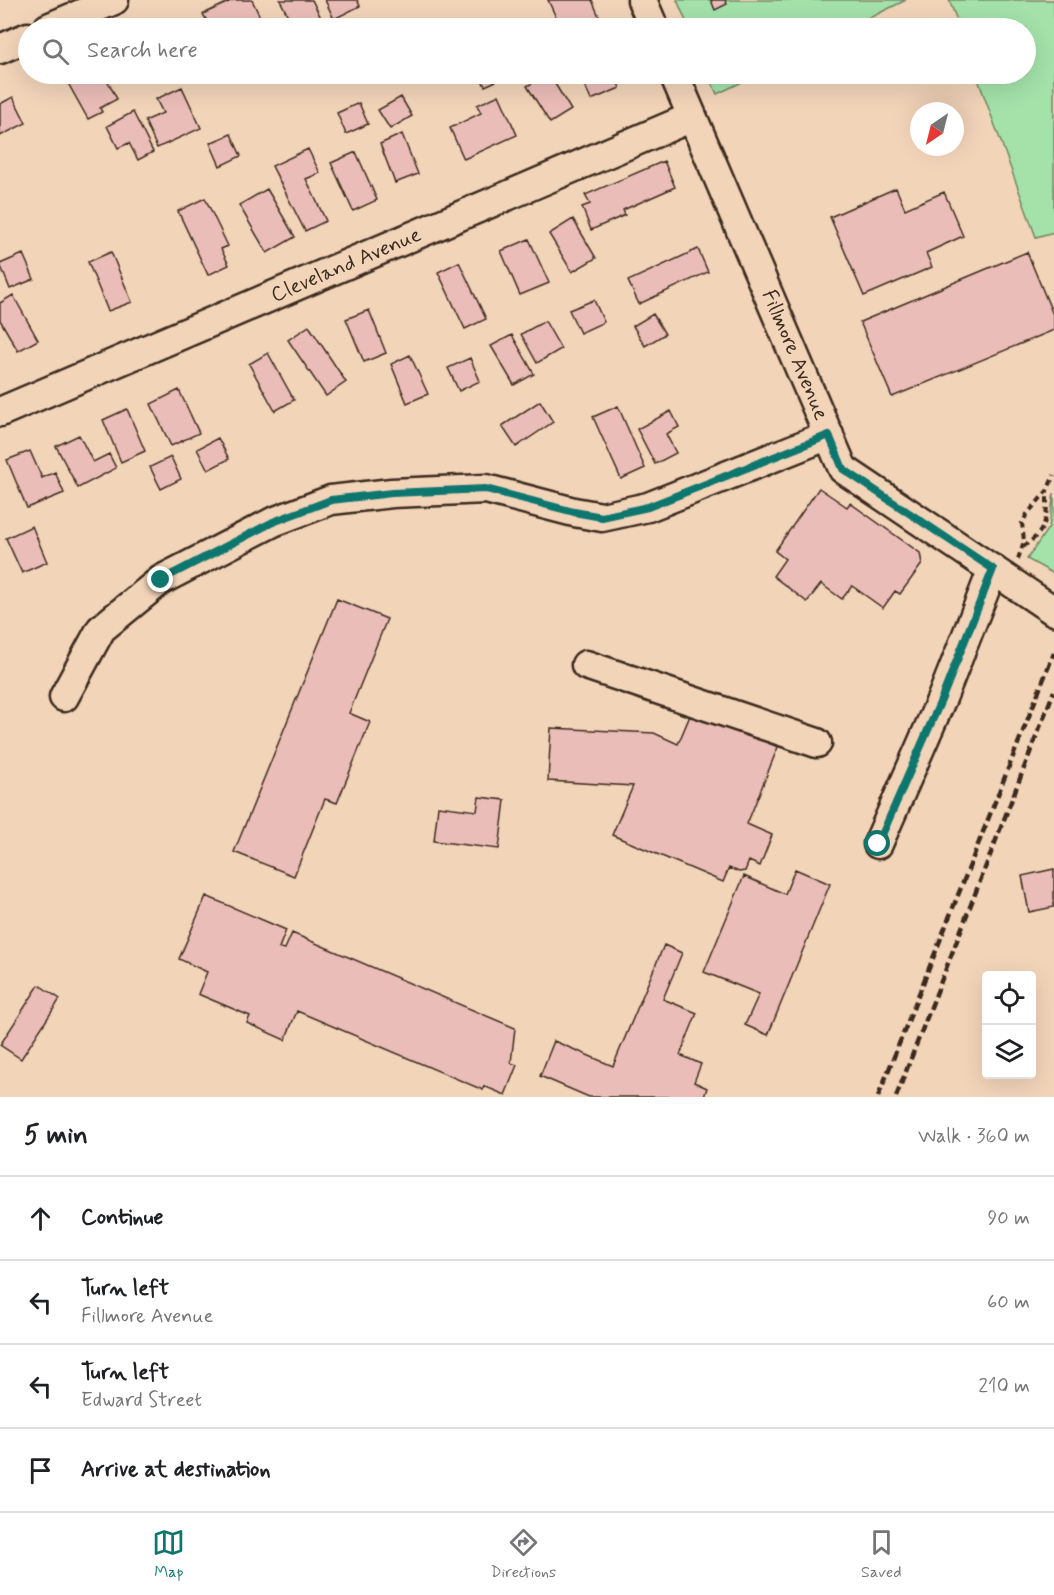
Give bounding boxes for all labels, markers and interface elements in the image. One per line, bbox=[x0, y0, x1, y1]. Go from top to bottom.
search box bbox=[18, 18, 1036, 84]
icon: search bbox=[39, 35, 72, 68]
text: Search here bbox=[87, 37, 198, 65]
north arrow bbox=[910, 102, 964, 156]
street label: Cleveland Avenue bbox=[267, 221, 425, 309]
street label: Fillmore Avenue bbox=[755, 286, 835, 424]
route end bbox=[147, 566, 173, 592]
route start bbox=[864, 830, 890, 856]
map controls bbox=[982, 971, 1036, 1079]
button: locate bbox=[982, 971, 1036, 1025]
button: layers bbox=[982, 1025, 1036, 1079]
text: 5 min bbox=[24, 1119, 88, 1153]
text: Walk · 360 m bbox=[918, 1123, 1030, 1150]
icon: ahead bbox=[24, 1202, 57, 1235]
text: Continue bbox=[81, 1204, 163, 1232]
text: 90 m bbox=[987, 1205, 1030, 1232]
text: Turn left bbox=[81, 1275, 169, 1303]
icon: left bbox=[24, 1286, 57, 1319]
text: 60 m bbox=[987, 1289, 1030, 1316]
text: Fillmore Avenue bbox=[81, 1303, 213, 1330]
text: Turn left bbox=[81, 1359, 169, 1387]
icon: left bbox=[24, 1370, 57, 1403]
text: 210 m bbox=[978, 1373, 1030, 1400]
text: Edward Street bbox=[81, 1387, 202, 1414]
icon: arrive bbox=[24, 1454, 57, 1487]
text: Arrive at destination bbox=[81, 1456, 271, 1484]
tab: Map bbox=[152, 1526, 185, 1583]
tab: Directions bbox=[490, 1526, 556, 1583]
tab: Saved bbox=[861, 1526, 902, 1583]

